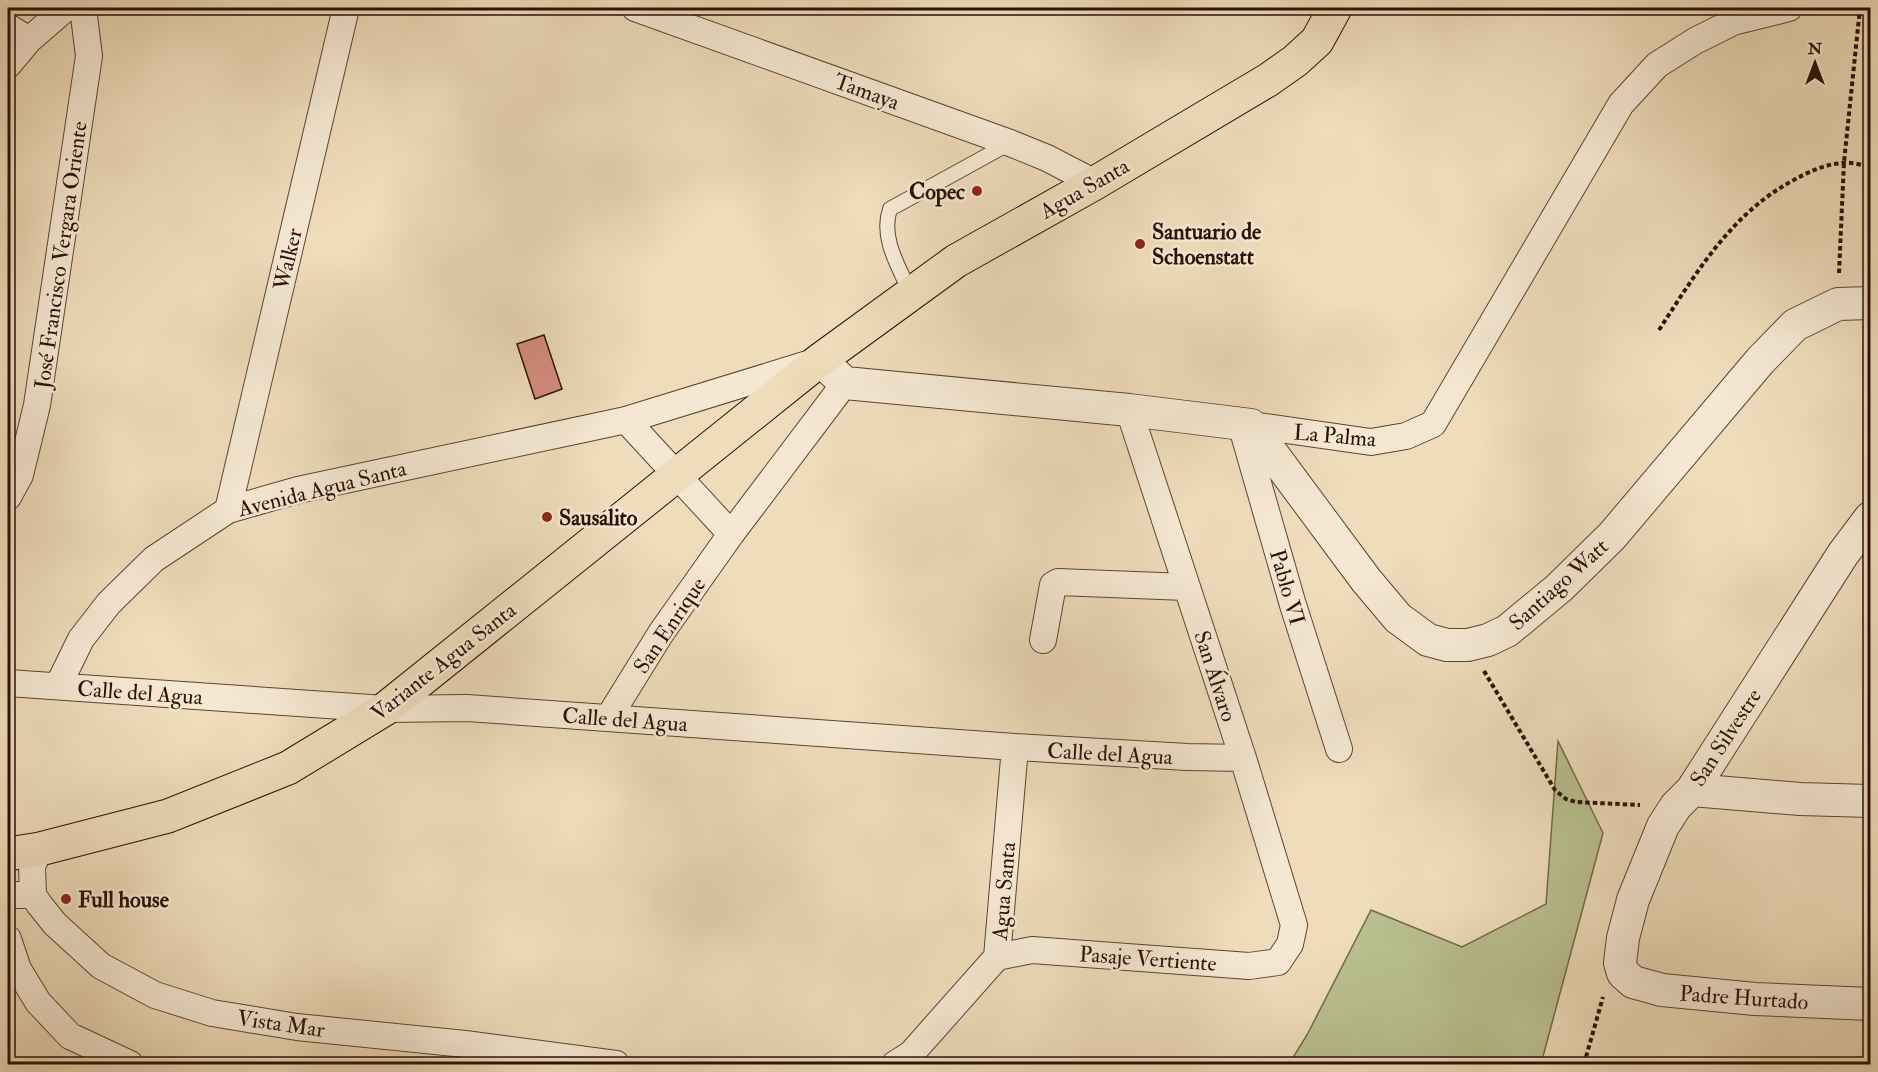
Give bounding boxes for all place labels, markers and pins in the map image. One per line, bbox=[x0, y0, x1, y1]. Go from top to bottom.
place label: Copec bbox=[909, 178, 965, 207]
marker: Copec bbox=[970, 184, 984, 198]
place label: Santuario de Schoenstatt bbox=[1152, 218, 1262, 271]
marker: Santuario de Schoenstatt bbox=[1133, 237, 1147, 251]
place label: Sausalito bbox=[559, 504, 638, 532]
marker: Sausalito bbox=[540, 510, 554, 524]
place label: Full house bbox=[78, 886, 170, 914]
marker: Full house bbox=[59, 892, 73, 906]

